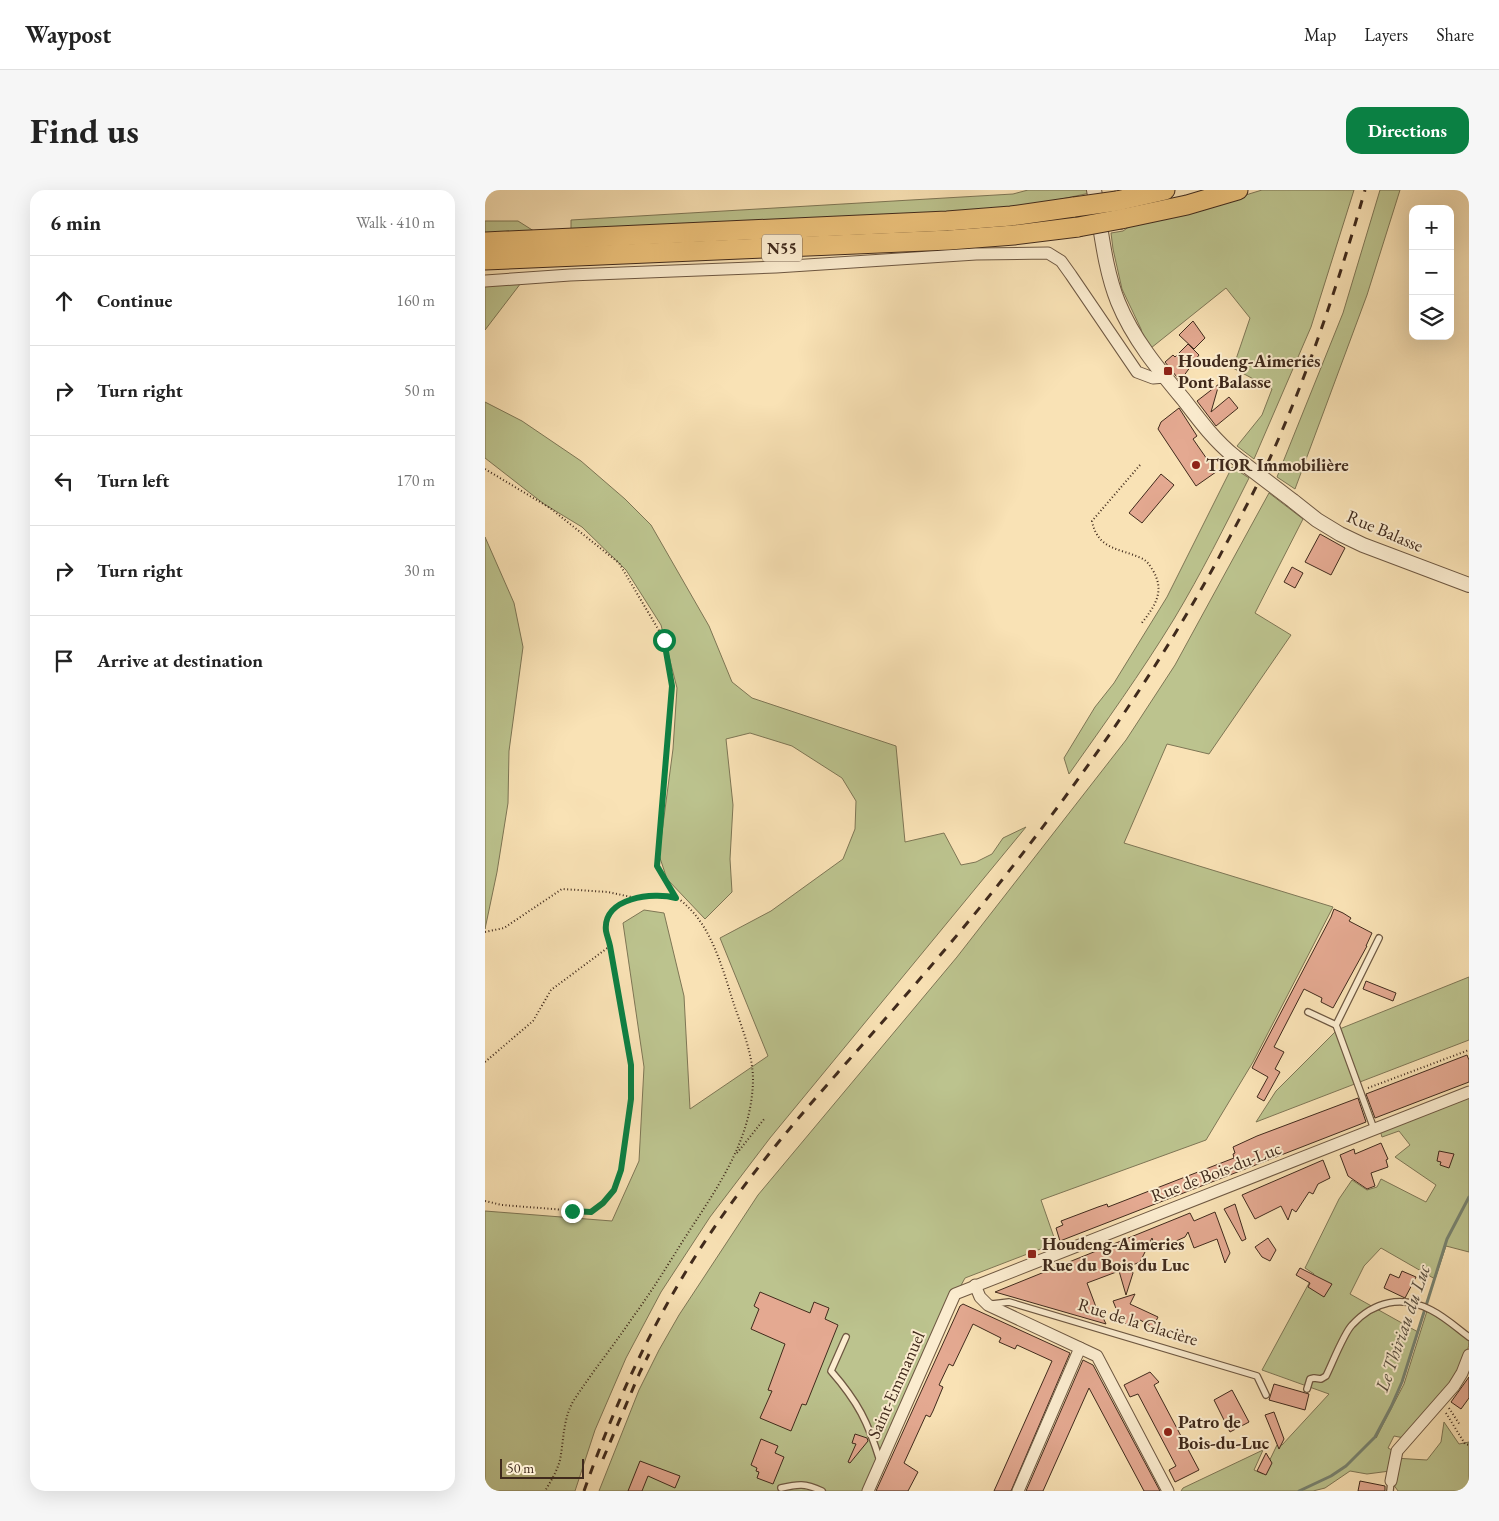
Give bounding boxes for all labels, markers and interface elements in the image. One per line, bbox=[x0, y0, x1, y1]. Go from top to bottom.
text: Waypost bbox=[25, 19, 111, 50]
text: Map bbox=[1304, 23, 1336, 46]
text: Layers bbox=[1364, 23, 1408, 46]
text: Share bbox=[1436, 23, 1474, 46]
button: Directions bbox=[1346, 107, 1469, 154]
text: Find us bbox=[30, 108, 139, 153]
map controls bbox=[1409, 205, 1454, 340]
button: + bbox=[1409, 205, 1454, 250]
text: 6 min bbox=[50, 209, 101, 236]
text: Walk · 410 m bbox=[356, 212, 435, 233]
road number: N55 bbox=[762, 234, 802, 262]
button: − bbox=[1409, 250, 1454, 295]
icon: ahead bbox=[50, 287, 78, 315]
text: Continue bbox=[97, 288, 172, 313]
text: 160 m bbox=[396, 290, 435, 311]
button: layers bbox=[1409, 295, 1454, 340]
place label: Houdeng-Aimeries Pont Balasse bbox=[1178, 349, 1320, 393]
marker: Houdeng-Aimeries Pont Balasse bbox=[1162, 365, 1174, 377]
icon: right bbox=[50, 377, 78, 405]
text: Turn right bbox=[97, 378, 183, 403]
text: 50 m bbox=[404, 380, 435, 401]
place label: TIOR Immobilière bbox=[1206, 453, 1349, 476]
marker: TIOR Immobilière bbox=[1190, 459, 1202, 471]
icon: left bbox=[50, 467, 78, 495]
text: Turn left bbox=[97, 468, 169, 493]
text: 170 m bbox=[396, 470, 435, 491]
street label: Rue Balasse bbox=[1343, 504, 1427, 557]
icon: right bbox=[50, 557, 78, 585]
text: Turn right bbox=[97, 558, 183, 583]
text: 30 m bbox=[404, 560, 435, 581]
route start bbox=[653, 629, 676, 652]
icon: arrive bbox=[50, 647, 78, 675]
text: Arrive at destination bbox=[97, 648, 263, 673]
street label: Rue de Bois-du-Luc bbox=[1147, 1136, 1284, 1207]
route end bbox=[561, 1200, 584, 1223]
place label: Houdeng-Aimeries Rue du Bois du Luc bbox=[1042, 1232, 1190, 1276]
marker: Houdeng-Aimeries Rue du Bois du Luc bbox=[1026, 1248, 1038, 1260]
water label: Le Thiriau du Luc bbox=[1369, 1260, 1436, 1396]
street label: Rue de la Glacière bbox=[1075, 1292, 1201, 1351]
street label: Saint-Emmanuel bbox=[862, 1327, 930, 1442]
place label: Patro de Bois-du-Luc bbox=[1178, 1410, 1270, 1454]
marker: Patro de Bois-du-Luc bbox=[1162, 1426, 1174, 1438]
scale bar bbox=[500, 1456, 584, 1479]
text: 50 m bbox=[507, 1459, 534, 1477]

